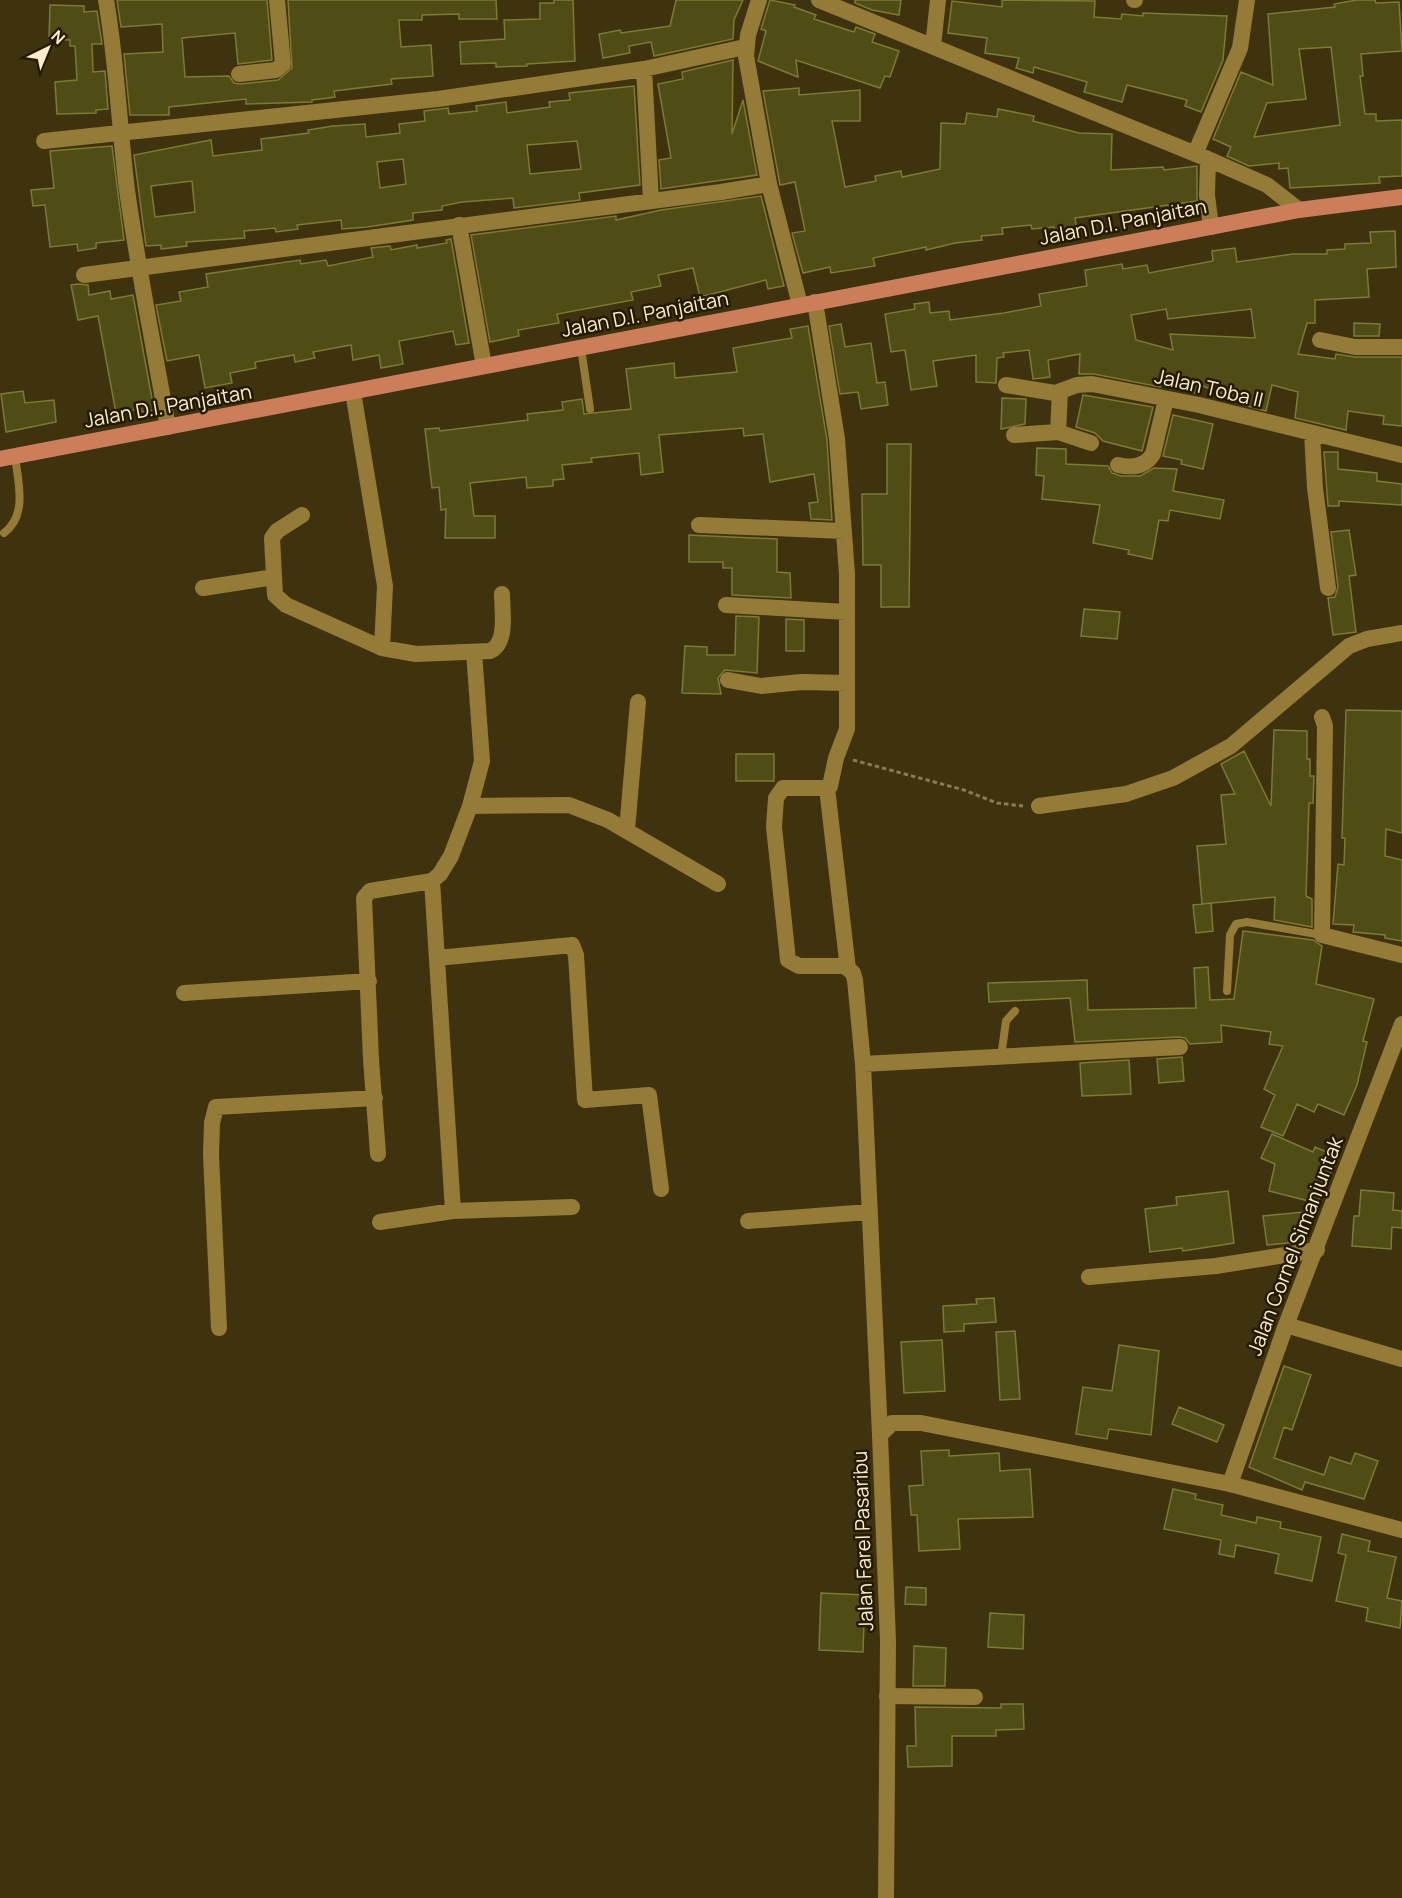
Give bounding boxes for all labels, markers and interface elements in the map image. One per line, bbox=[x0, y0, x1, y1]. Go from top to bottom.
north arrow bbox=[18, 18, 78, 78]
text: N bbox=[47, 25, 70, 49]
street label: Jalan D.I. Panjaitan bbox=[1037, 192, 1209, 251]
street label: Jalan D.I. Panjaitan bbox=[559, 284, 731, 343]
street label: Jalan Toba II bbox=[1152, 362, 1266, 413]
street label: Jalan D.I. Panjaitan bbox=[82, 377, 254, 434]
street label: Jalan Cornel Simanjuntak bbox=[1240, 1132, 1349, 1359]
street label: Jalan Farel Pasaribu bbox=[846, 1451, 879, 1631]

